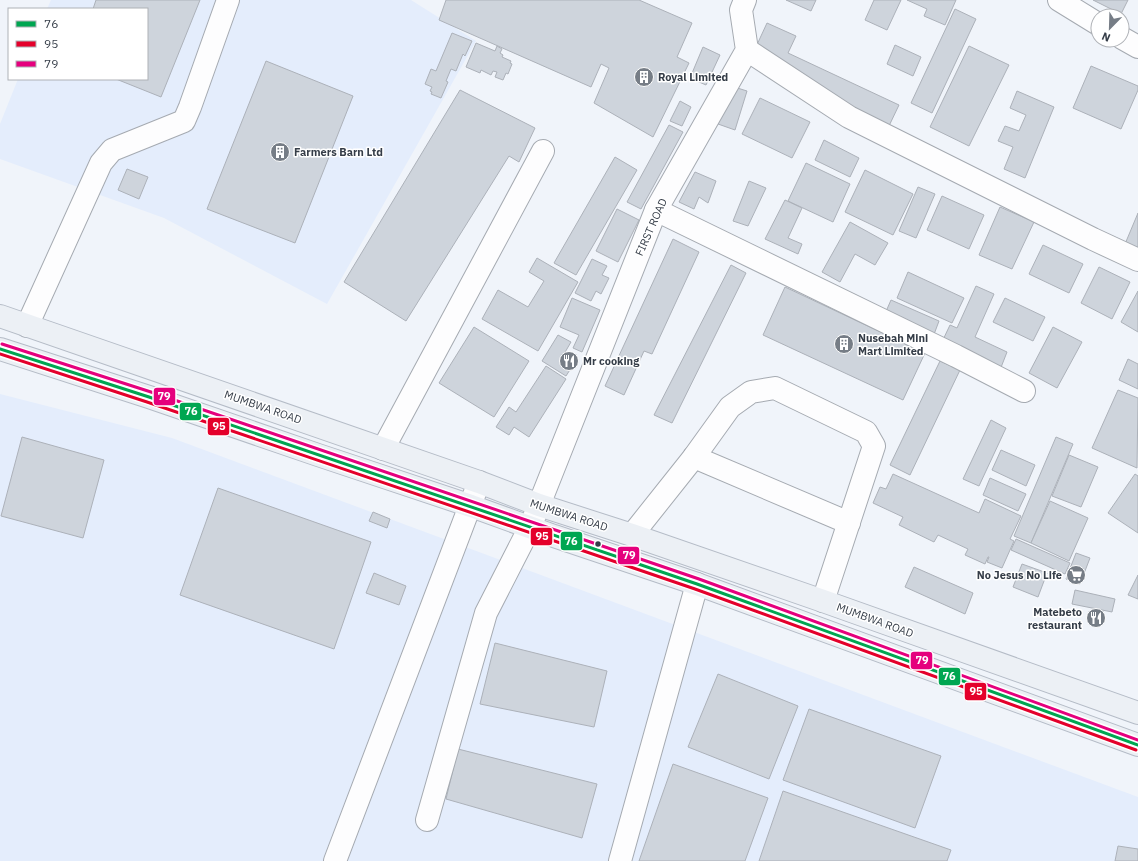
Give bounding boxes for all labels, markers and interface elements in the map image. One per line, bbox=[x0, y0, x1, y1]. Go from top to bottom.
legend bbox=[8, 8, 148, 80]
north arrow bbox=[1090, 8, 1130, 48]
text: 76 bbox=[44, 16, 58, 31]
text: N bbox=[1100, 29, 1112, 45]
text: 95 bbox=[44, 36, 58, 51]
text: 79 bbox=[44, 56, 58, 71]
building icon: Royal Limited bbox=[633, 66, 655, 88]
place label: Royal Limited bbox=[658, 70, 728, 84]
building icon: Farmers Barn Ltd bbox=[269, 141, 291, 163]
place label: Farmers Barn Ltd bbox=[294, 145, 383, 159]
street label: FIRST ROAD bbox=[632, 196, 670, 258]
place label: Nusebah Mini Mart Limited bbox=[858, 331, 928, 358]
building icon: Nusebah Mini Mart Limited bbox=[833, 333, 855, 355]
restaurant icon: Mr cooking bbox=[558, 350, 580, 372]
place label: Mr cooking bbox=[583, 354, 640, 368]
line badge: 79 bbox=[153, 387, 176, 406]
street label: MUMBWA ROAD bbox=[223, 387, 303, 427]
text: 79 bbox=[157, 389, 171, 403]
line badge: 76 bbox=[179, 402, 202, 421]
text: 76 bbox=[184, 404, 198, 418]
line badge: 95 bbox=[207, 417, 230, 436]
text: 95 bbox=[212, 419, 226, 433]
street label: MUMBWA ROAD bbox=[528, 496, 610, 534]
line badge: 95 bbox=[530, 527, 553, 546]
text: 95 bbox=[535, 529, 549, 543]
line badge: 76 bbox=[560, 531, 583, 551]
text: 76 bbox=[564, 534, 578, 548]
unlabelled marker bbox=[593, 539, 603, 549]
line badge: 79 bbox=[617, 546, 640, 565]
text: 79 bbox=[622, 548, 636, 562]
supermarket icon: No Jesus No Life bbox=[1065, 564, 1087, 586]
place label: No Jesus No Life bbox=[977, 568, 1062, 582]
street label: MUMBWA ROAD bbox=[835, 600, 915, 640]
place label: Matebeto restaurant bbox=[1028, 605, 1082, 632]
restaurant icon: Matebeto restaurant bbox=[1085, 607, 1107, 629]
line badge: 79 bbox=[910, 651, 933, 670]
text: 79 bbox=[915, 653, 929, 667]
line badge: 76 bbox=[938, 667, 961, 686]
text: 76 bbox=[942, 669, 956, 683]
line badge: 95 bbox=[964, 682, 987, 701]
text: 95 bbox=[969, 684, 983, 698]

